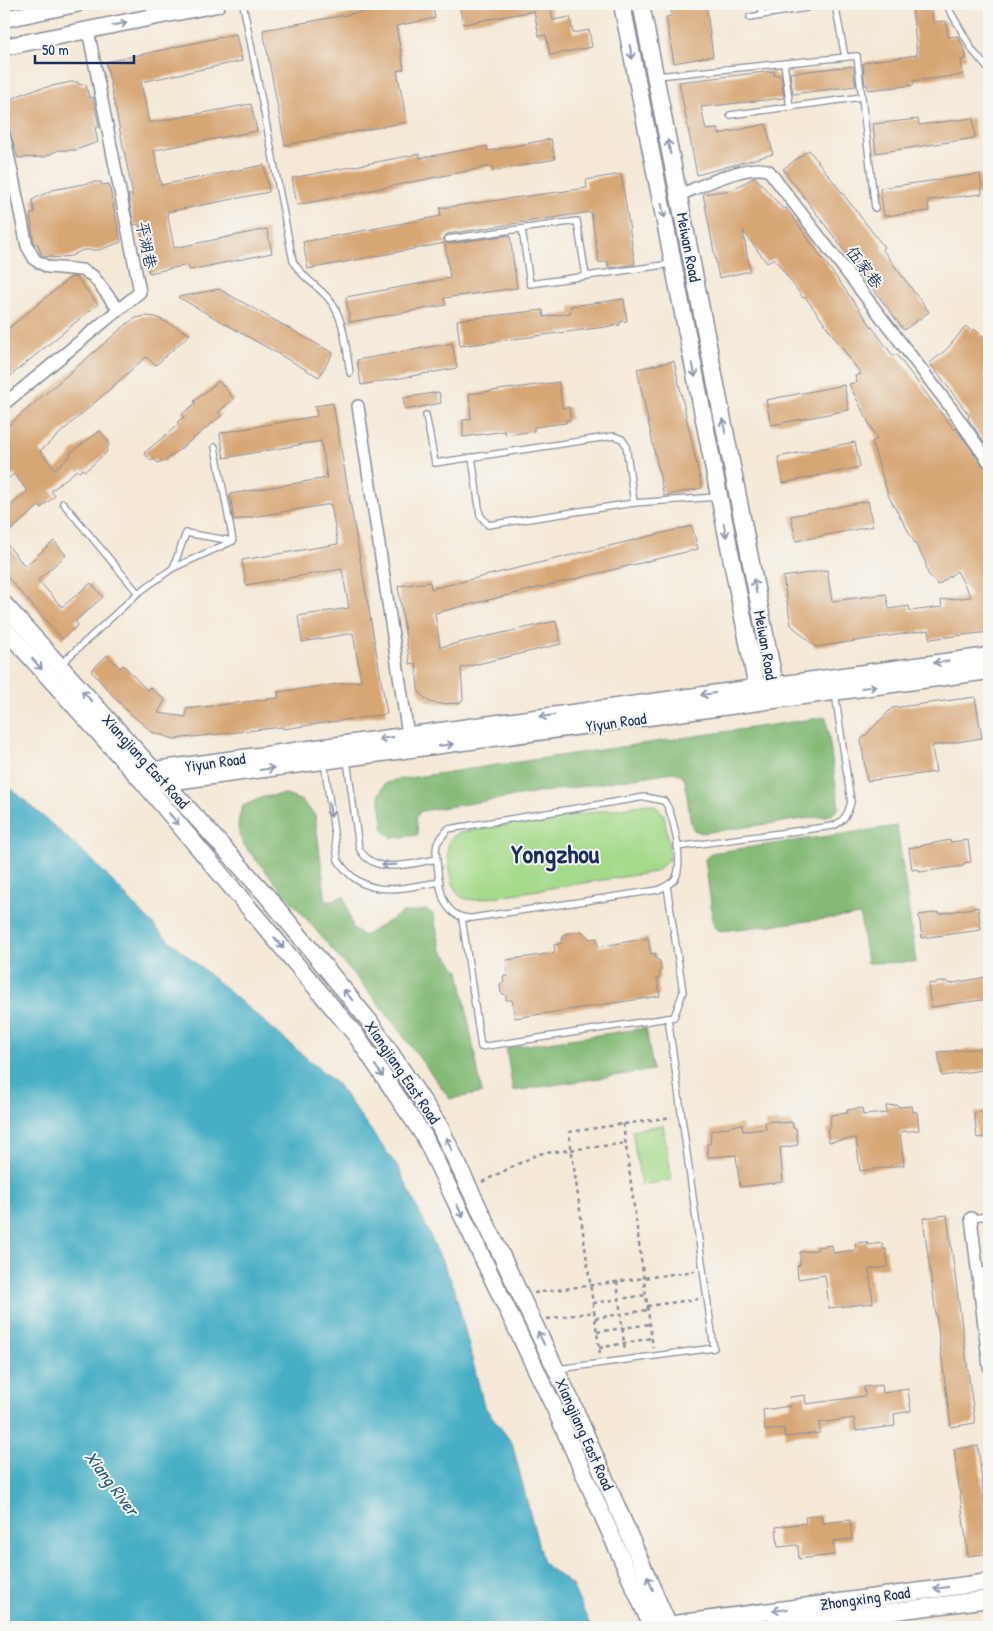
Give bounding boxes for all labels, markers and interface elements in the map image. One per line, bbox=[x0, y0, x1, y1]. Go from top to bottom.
one-way arrow bbox=[112, 18, 128, 28]
scale bar bbox=[35, 32, 134, 64]
text: 50 m bbox=[42, 39, 69, 60]
one-way arrow bbox=[627, 43, 637, 59]
one-way arrow bbox=[664, 139, 673, 155]
one-way arrow bbox=[658, 203, 668, 219]
street label: Meiwan Road bbox=[671, 210, 707, 284]
street label: 平湖巷 bbox=[132, 219, 162, 271]
street label: 伍家巷 bbox=[842, 241, 888, 293]
one-way arrow bbox=[690, 362, 699, 378]
one-way arrow bbox=[719, 419, 728, 435]
one-way arrow bbox=[721, 522, 731, 538]
one-way arrow bbox=[750, 578, 759, 594]
street label: Meiwan Road bbox=[749, 608, 783, 682]
one-way arrow bbox=[31, 658, 42, 671]
one-way arrow bbox=[933, 658, 949, 668]
one-way arrow bbox=[861, 682, 877, 692]
one-way arrow bbox=[81, 689, 93, 702]
one-way arrow bbox=[701, 689, 717, 699]
street label: Yiyun Road bbox=[584, 707, 648, 737]
street label: Xiangjiang East Road bbox=[98, 709, 194, 813]
one-way arrow bbox=[540, 711, 556, 721]
one-way arrow bbox=[379, 733, 395, 743]
one-way arrow bbox=[437, 740, 453, 750]
street label: Yiyun Road bbox=[183, 747, 247, 777]
one-way arrow bbox=[259, 764, 275, 774]
one-way arrow bbox=[326, 801, 336, 817]
one-way arrow bbox=[169, 812, 180, 825]
district label: Yongzhou bbox=[511, 836, 600, 872]
one-way arrow bbox=[381, 860, 398, 870]
one-way arrow bbox=[274, 936, 285, 949]
one-way arrow bbox=[343, 989, 354, 1002]
street label: Xiangjiang East Road bbox=[360, 1016, 446, 1128]
one-way arrow bbox=[375, 1063, 385, 1077]
one-way arrow bbox=[443, 1137, 453, 1152]
one-way arrow bbox=[456, 1203, 465, 1218]
one-way arrow bbox=[536, 1331, 545, 1346]
street label: Xiangjiang East Road bbox=[550, 1375, 620, 1493]
water label: Xiang River bbox=[79, 1445, 146, 1522]
one-way arrow bbox=[645, 1576, 655, 1591]
street label: Zhongxing Road bbox=[819, 1581, 911, 1615]
one-way arrow bbox=[933, 1583, 949, 1593]
one-way arrow bbox=[772, 1605, 788, 1615]

